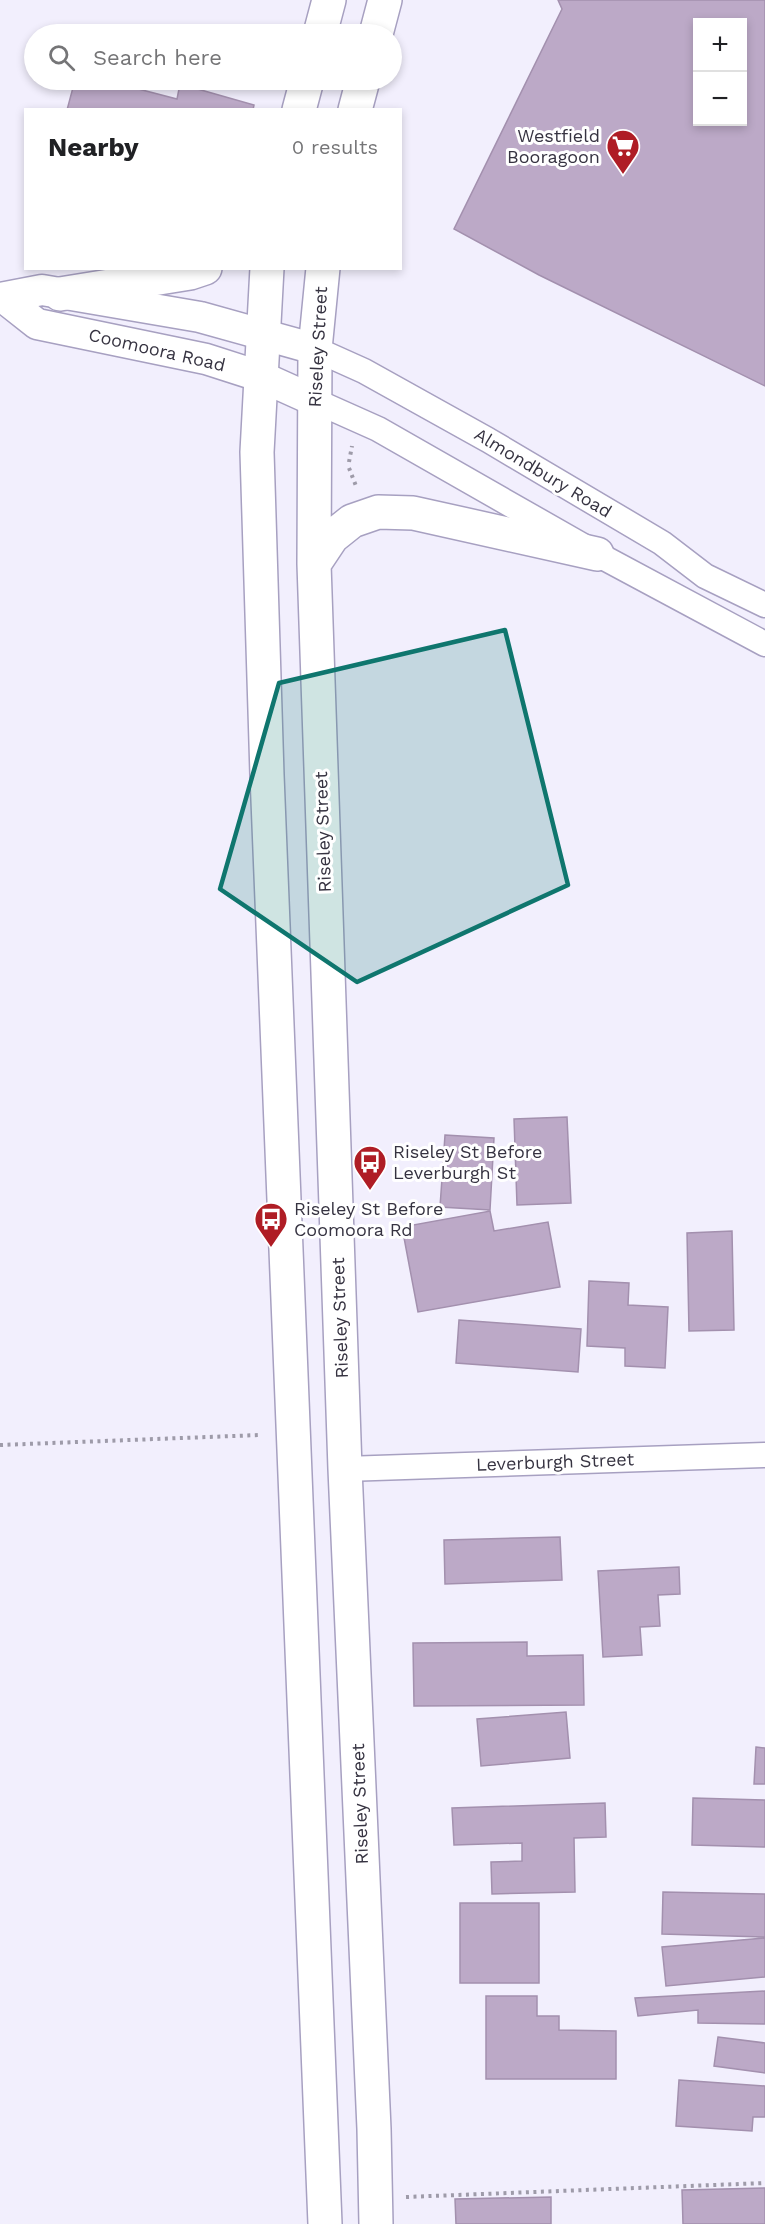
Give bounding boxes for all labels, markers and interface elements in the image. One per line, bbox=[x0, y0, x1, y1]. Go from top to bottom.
map controls bbox=[693, 18, 747, 126]
button: + bbox=[693, 18, 747, 72]
search box bbox=[24, 24, 402, 90]
icon: search bbox=[45, 41, 78, 74]
text: Search here bbox=[93, 45, 222, 70]
button: − bbox=[693, 72, 747, 126]
place label: Westfield Booragoon bbox=[507, 125, 600, 167]
supermarket icon: Westfield Booragoon bbox=[605, 128, 641, 175]
text: Nearby bbox=[48, 132, 139, 162]
text: 0 results bbox=[292, 135, 378, 159]
street label: Riseley Street bbox=[304, 285, 331, 408]
street label: Coomoora Road bbox=[87, 324, 228, 375]
street label: Almondbury Road bbox=[471, 423, 616, 522]
street label: Riseley Street bbox=[310, 771, 335, 893]
place label: Riseley St Before Leverburgh St bbox=[393, 1141, 542, 1183]
bus stop icon: Riseley St Before Leverburgh St bbox=[352, 1144, 388, 1191]
place label: Riseley St Before Coomoora Rd bbox=[294, 1198, 443, 1240]
bus stop icon: Riseley St Before Coomoora Rd bbox=[253, 1201, 289, 1248]
street label: Riseley Street bbox=[327, 1257, 352, 1379]
street label: Leverburgh Street bbox=[476, 1448, 635, 1475]
street label: Riseley Street bbox=[347, 1743, 372, 1865]

